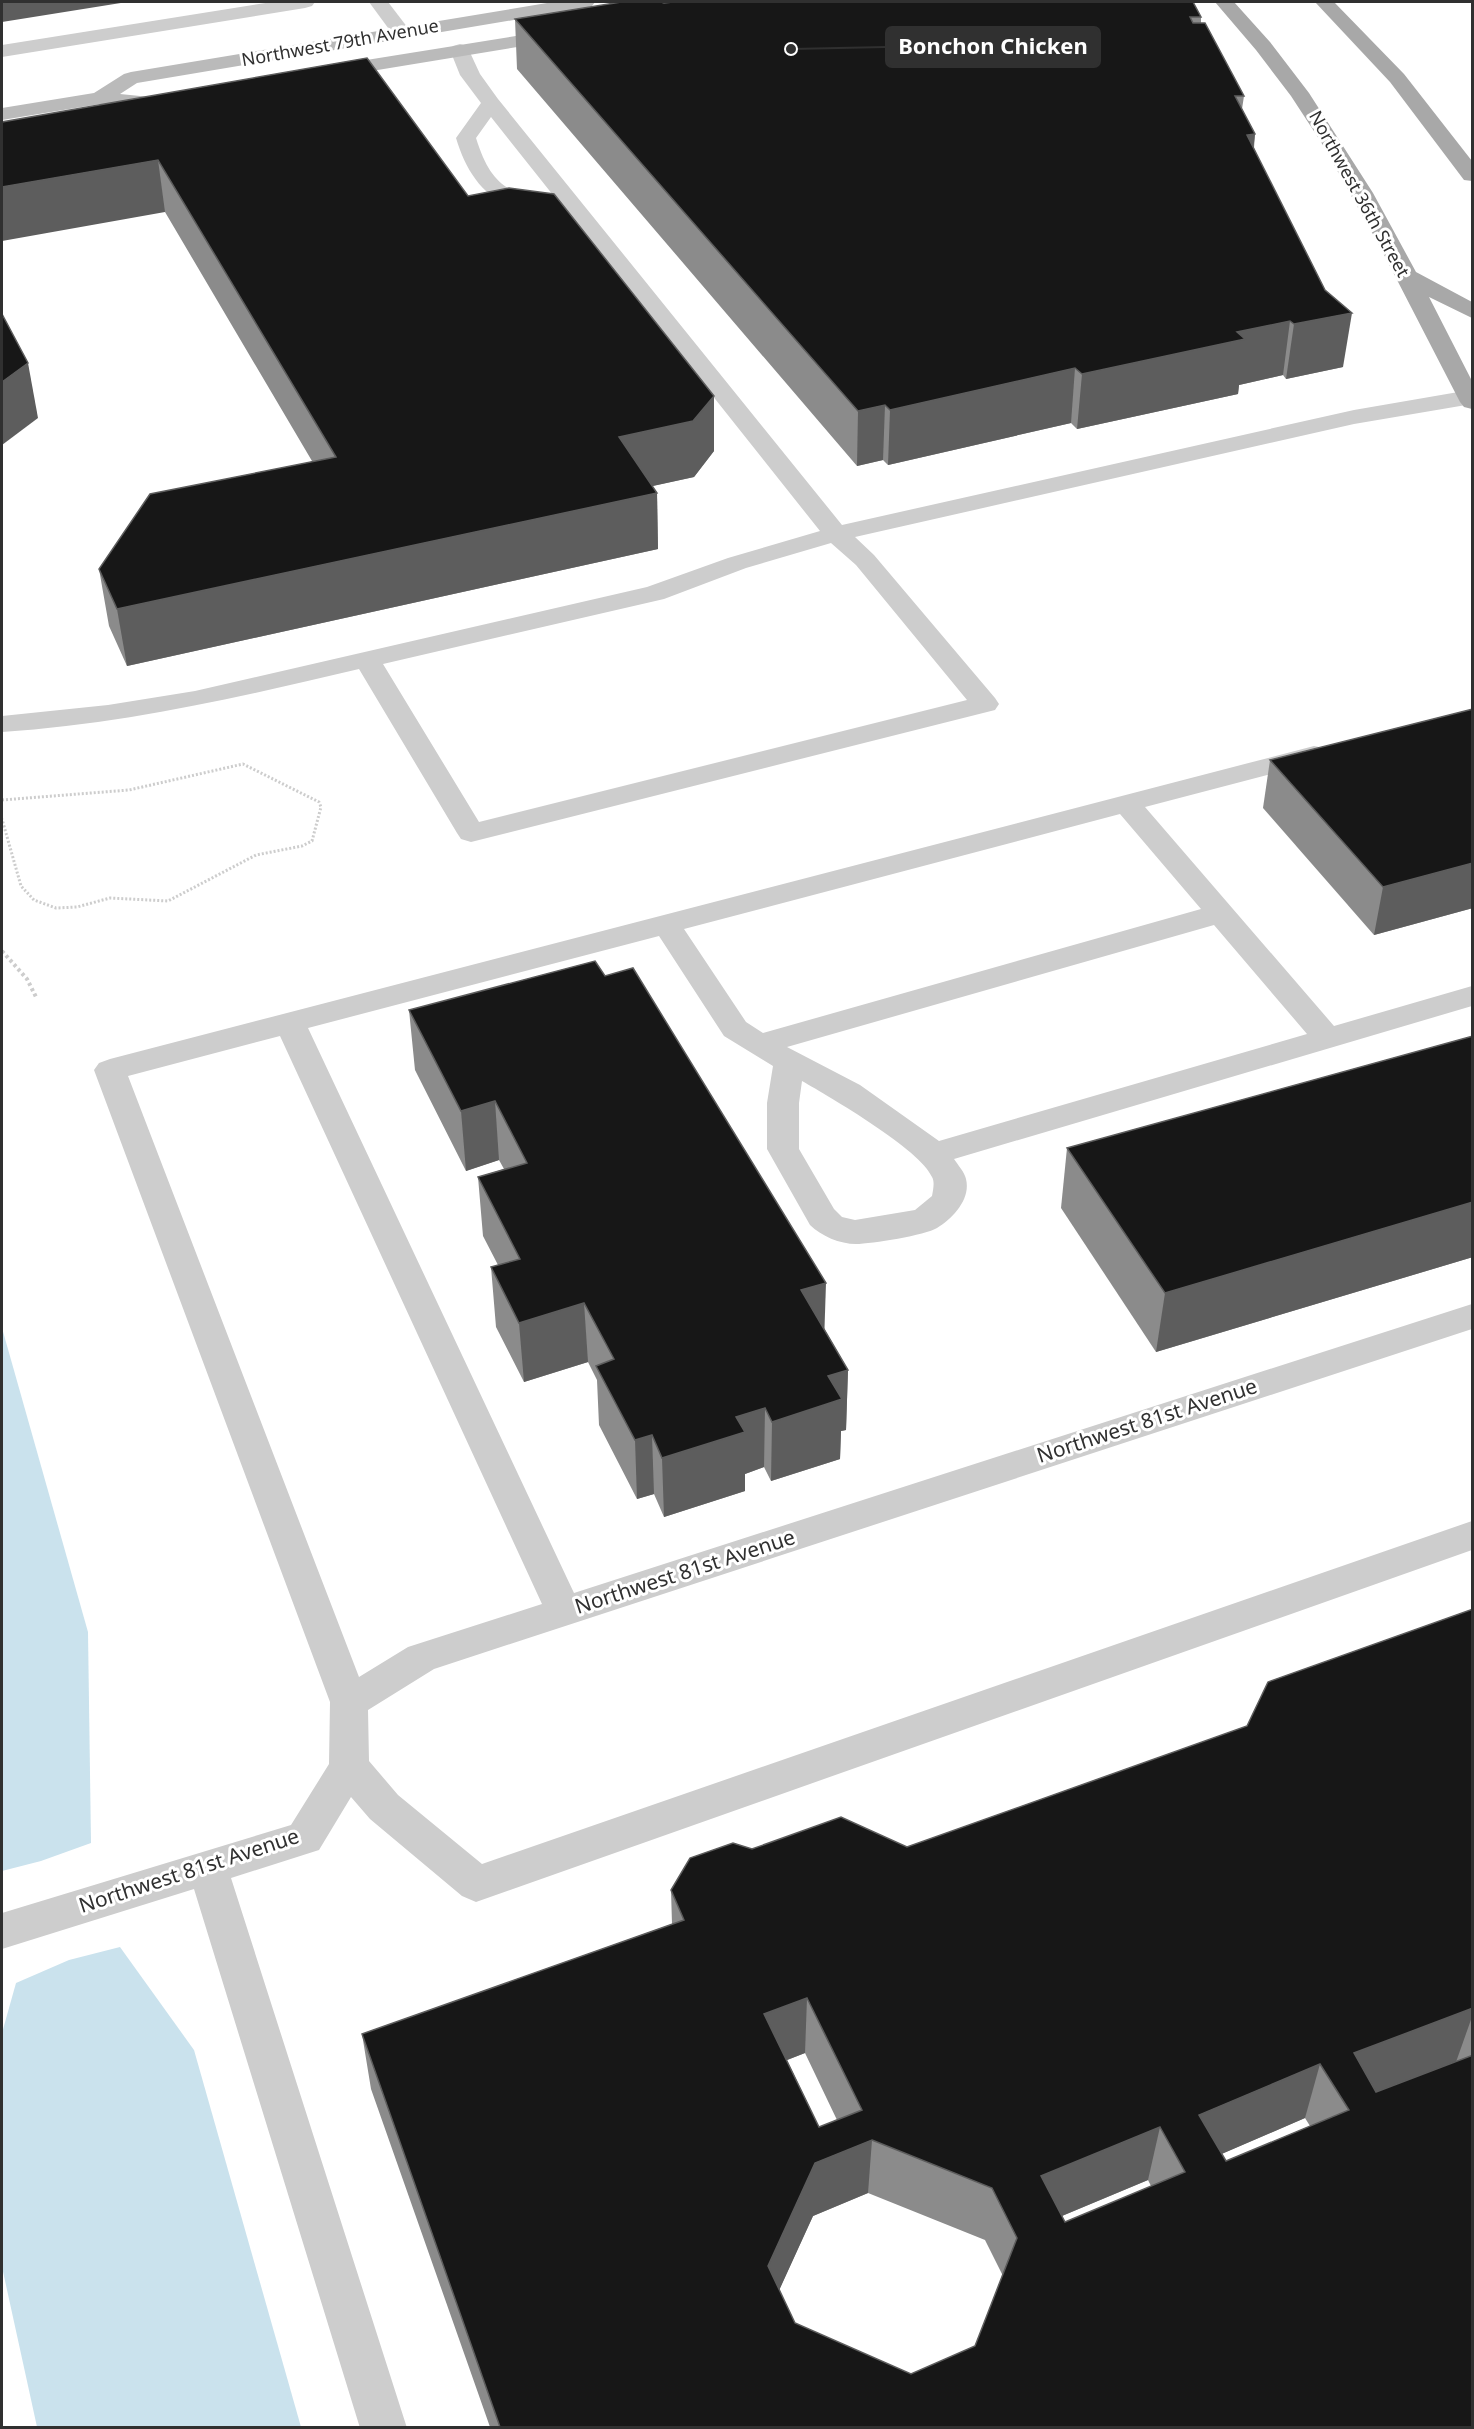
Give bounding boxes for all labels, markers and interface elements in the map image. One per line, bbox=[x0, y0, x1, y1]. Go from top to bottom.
street label: Northwest 79th Avenue bbox=[239, 13, 440, 71]
callout: Bonchon Chicken bbox=[886, 27, 1100, 67]
text: Bonchon Chicken bbox=[898, 30, 1088, 60]
street label: Northwest 36th Street bbox=[1304, 106, 1416, 281]
street label: Northwest 81st Avenue bbox=[1033, 1371, 1260, 1469]
street label: Northwest 81st Avenue bbox=[571, 1522, 798, 1620]
street label: Northwest 81st Avenue bbox=[75, 1821, 302, 1919]

